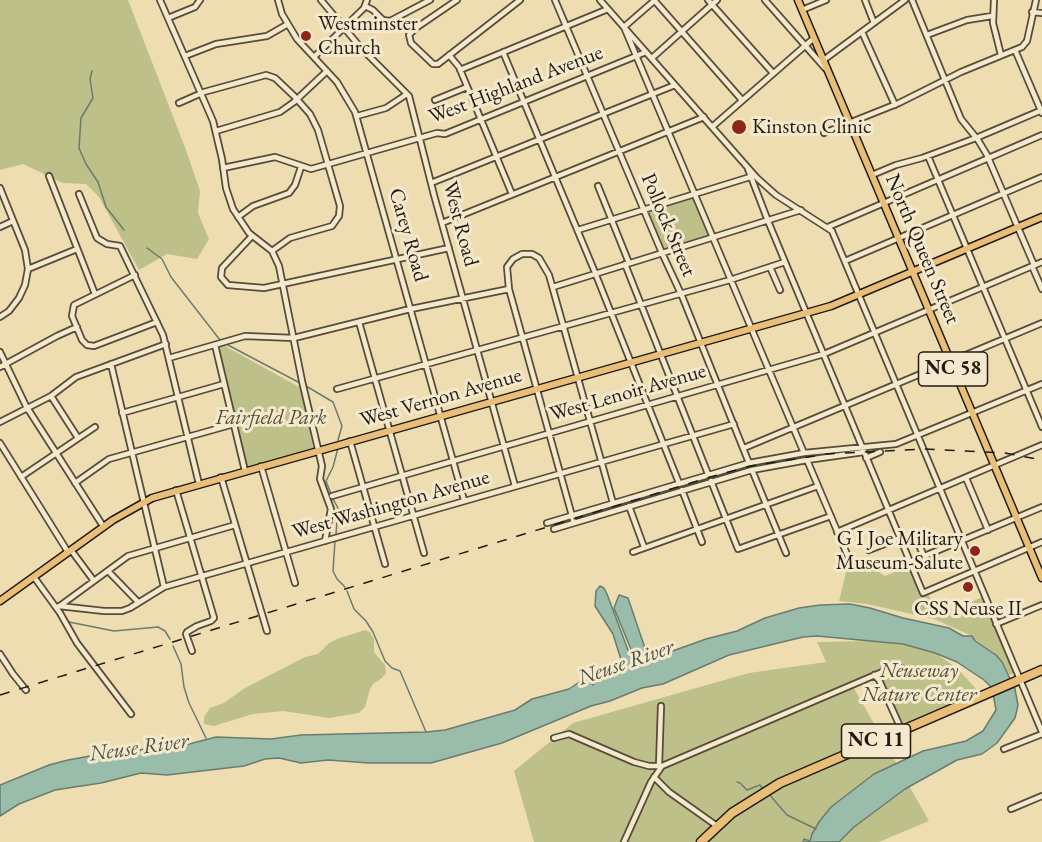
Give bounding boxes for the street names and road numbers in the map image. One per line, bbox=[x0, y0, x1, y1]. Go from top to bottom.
street label: West Highland Avenue bbox=[425, 40, 607, 130]
street label: Pollock Street bbox=[635, 170, 701, 280]
street label: North Queen Street bbox=[879, 170, 965, 328]
street label: West Road bbox=[437, 179, 483, 269]
street label: Carey Road bbox=[383, 185, 433, 285]
road number: NC 58 bbox=[918, 352, 988, 386]
street label: West Lenoir Avenue bbox=[547, 359, 709, 427]
street label: West Vernon Avenue bbox=[357, 363, 525, 433]
street label: West Washington Avenue bbox=[290, 465, 492, 545]
road number: NC 11 bbox=[842, 724, 910, 758]

